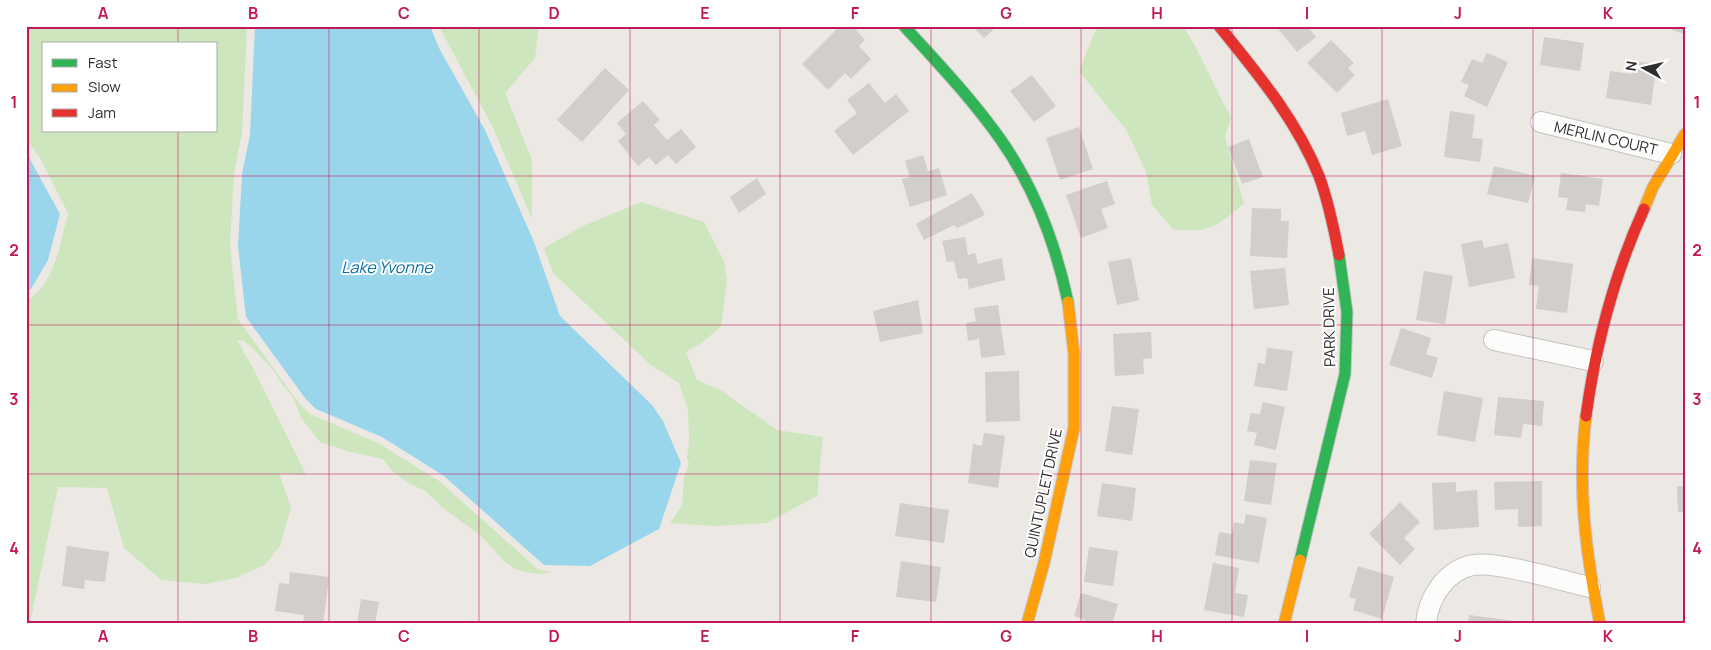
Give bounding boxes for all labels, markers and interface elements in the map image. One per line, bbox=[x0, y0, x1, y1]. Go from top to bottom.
text: A bbox=[98, 2, 109, 24]
text: B bbox=[248, 2, 258, 24]
text: C bbox=[398, 2, 410, 24]
text: D bbox=[548, 2, 560, 24]
text: E bbox=[700, 2, 710, 24]
text: F bbox=[851, 2, 860, 24]
text: G bbox=[1000, 2, 1012, 24]
text: H bbox=[1151, 2, 1163, 24]
text: I bbox=[1305, 2, 1309, 24]
text: J bbox=[1454, 2, 1462, 24]
text: K bbox=[1603, 2, 1614, 24]
legend bbox=[42, 42, 218, 132]
north arrow bbox=[1618, 42, 1668, 92]
text: Fast bbox=[88, 52, 117, 73]
text: N bbox=[1621, 60, 1641, 72]
text: Slow bbox=[88, 76, 121, 97]
text: 1 bbox=[10, 91, 18, 113]
text: 1 bbox=[1693, 91, 1701, 113]
text: Jam bbox=[88, 102, 116, 123]
street label: MERLIN COURT bbox=[1552, 116, 1660, 160]
text: 2 bbox=[9, 239, 19, 261]
text: 2 bbox=[1692, 239, 1702, 261]
water label: Lake Yvonne bbox=[341, 256, 434, 278]
street label: PARK DRIVE bbox=[1318, 287, 1340, 367]
text: 3 bbox=[9, 388, 19, 410]
text: 3 bbox=[1692, 388, 1702, 410]
street label: QUINTUPLET DRIVE bbox=[1019, 426, 1067, 560]
text: 4 bbox=[9, 537, 19, 559]
text: 4 bbox=[1692, 537, 1702, 559]
text: A bbox=[98, 625, 109, 647]
text: B bbox=[248, 625, 258, 647]
text: C bbox=[398, 625, 410, 647]
text: D bbox=[548, 625, 560, 647]
text: E bbox=[700, 625, 710, 647]
text: F bbox=[851, 625, 860, 647]
text: G bbox=[1000, 625, 1012, 647]
text: H bbox=[1151, 625, 1163, 647]
text: I bbox=[1305, 625, 1309, 647]
text: J bbox=[1454, 625, 1462, 647]
text: K bbox=[1603, 625, 1614, 647]

